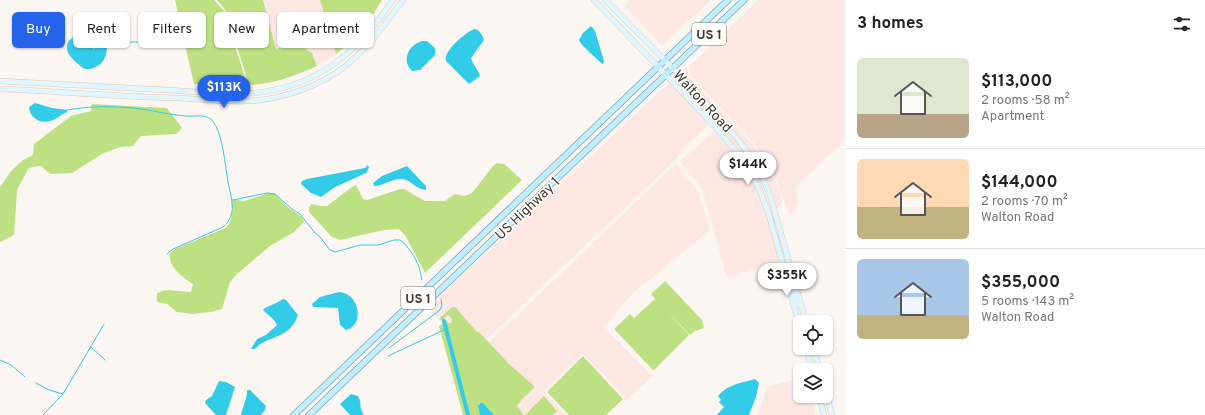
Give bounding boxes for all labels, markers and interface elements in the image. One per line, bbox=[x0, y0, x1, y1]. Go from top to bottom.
chip: Buy bbox=[12, 12, 65, 48]
chip: Rent bbox=[73, 12, 130, 48]
chip: Filters bbox=[138, 12, 206, 48]
chip: New bbox=[214, 12, 269, 48]
chip: Apartment bbox=[277, 12, 374, 48]
text: 3 homes bbox=[857, 13, 924, 35]
icon: filters bbox=[1171, 13, 1193, 35]
road number: US 1 bbox=[692, 23, 726, 45]
street label: Walton Road bbox=[669, 67, 735, 137]
text: $113,000 bbox=[981, 71, 1053, 93]
icon: home bbox=[889, 74, 937, 122]
pin: $113K bbox=[196, 75, 252, 109]
text: $113K bbox=[206, 80, 242, 96]
text: 2 rooms · 58 m² bbox=[981, 93, 1069, 109]
text: Apartment bbox=[981, 109, 1044, 125]
pin: $144K bbox=[720, 152, 776, 186]
text: $144K bbox=[729, 157, 767, 173]
text: $144,000 bbox=[981, 172, 1058, 194]
street label: US Highway 1 bbox=[492, 174, 564, 244]
icon: home bbox=[889, 175, 937, 223]
text: 2 rooms · 70 m² bbox=[981, 194, 1068, 210]
text: Walton Road bbox=[981, 210, 1054, 226]
pin: $355K bbox=[759, 263, 815, 297]
text: $355K bbox=[767, 268, 807, 284]
text: $355,000 bbox=[981, 272, 1060, 294]
icon: home bbox=[889, 275, 937, 323]
road number: US 1 bbox=[401, 287, 435, 309]
text: 5 rooms · 143 m² bbox=[981, 294, 1074, 310]
text: Walton Road bbox=[981, 310, 1054, 326]
map controls bbox=[793, 315, 833, 403]
button: locate bbox=[793, 315, 833, 355]
button: layers bbox=[793, 363, 833, 403]

